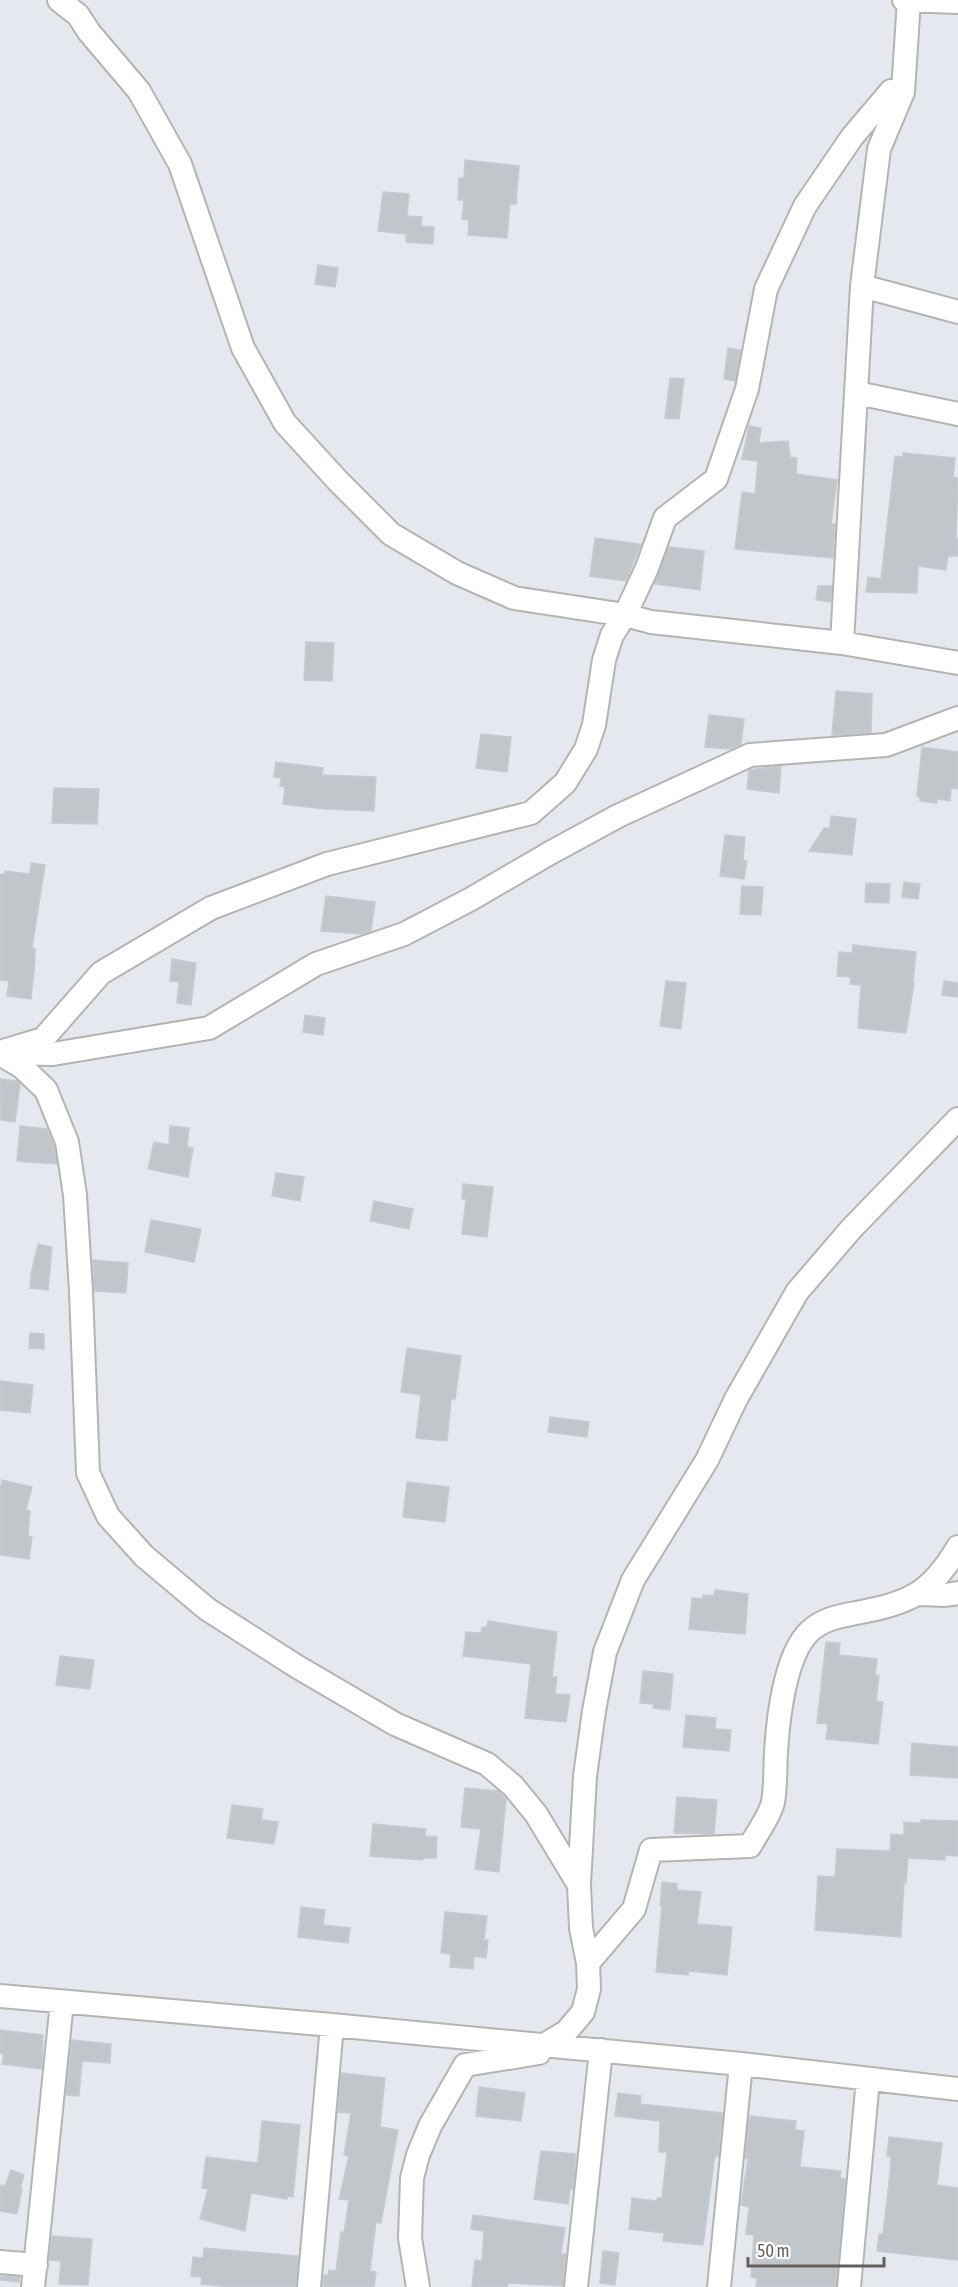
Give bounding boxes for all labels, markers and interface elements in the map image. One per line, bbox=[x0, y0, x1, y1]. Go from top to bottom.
scale bar bbox=[748, 2230, 884, 2268]
text: 50 m bbox=[757, 2240, 789, 2261]

